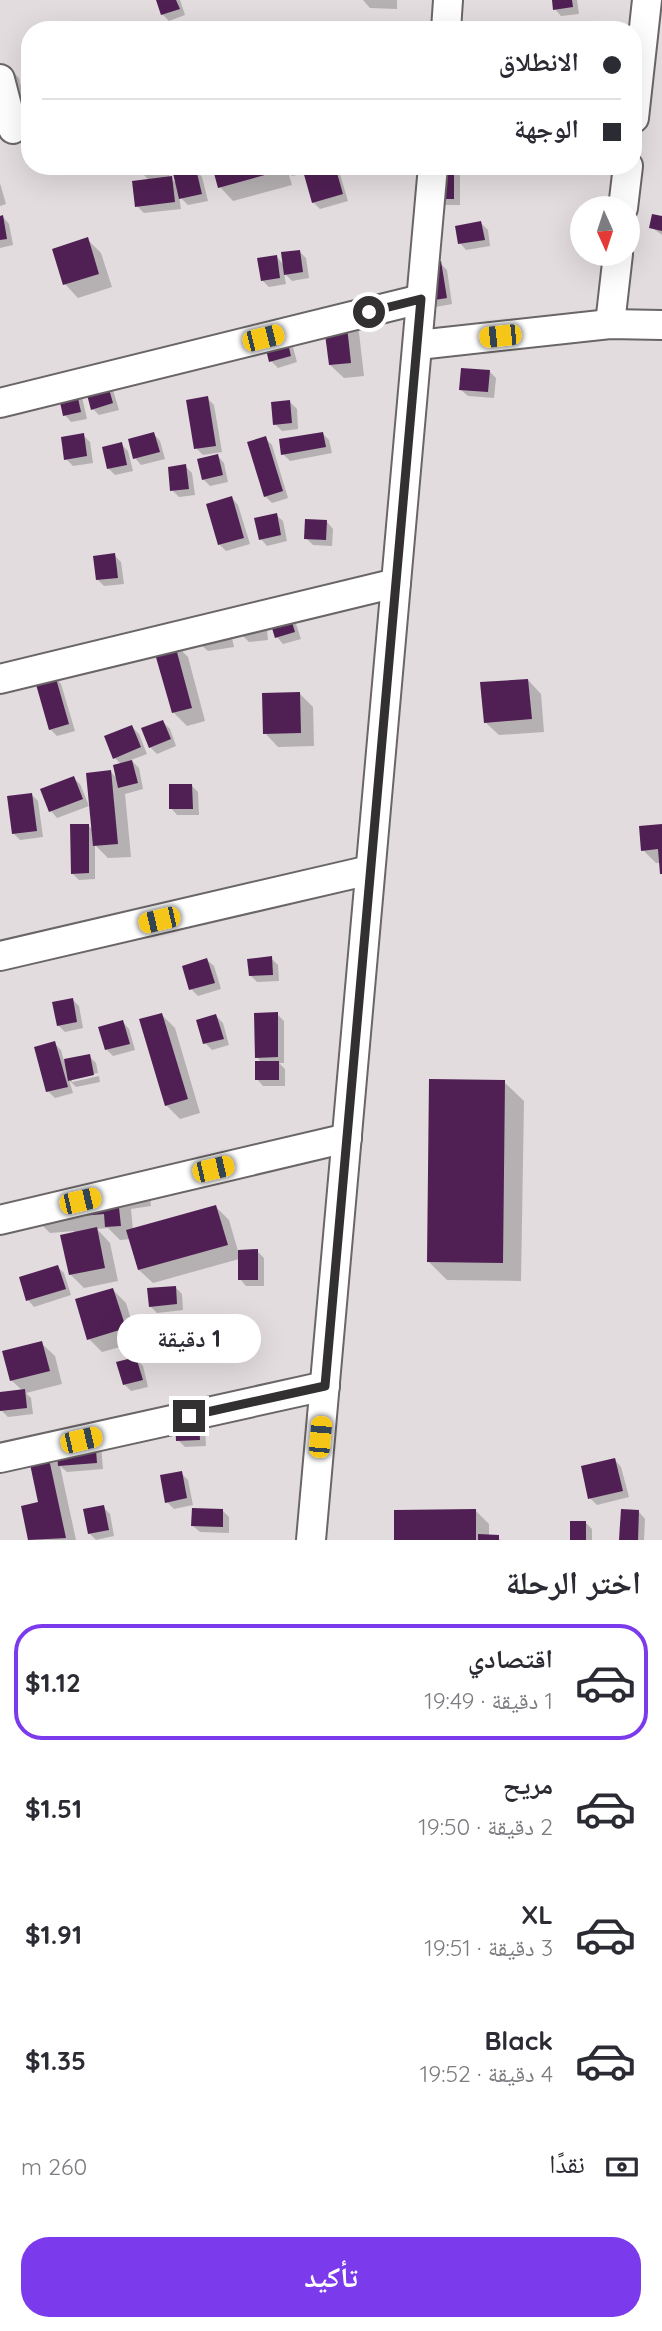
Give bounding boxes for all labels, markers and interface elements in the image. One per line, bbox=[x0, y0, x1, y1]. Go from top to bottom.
text: الانطلاق bbox=[499, 45, 579, 78]
text: الوجهة bbox=[514, 112, 579, 145]
north arrow bbox=[570, 196, 640, 266]
map controls bbox=[570, 196, 640, 266]
route start bbox=[353, 296, 385, 328]
car bbox=[241, 323, 286, 353]
car bbox=[479, 323, 522, 349]
car bbox=[137, 905, 182, 935]
car bbox=[191, 1154, 236, 1184]
car bbox=[58, 1186, 103, 1216]
callout: 1 دقيقة bbox=[117, 1314, 261, 1364]
text: 1 دقيقة bbox=[157, 1324, 221, 1353]
route end bbox=[173, 1400, 205, 1432]
car bbox=[308, 1415, 333, 1459]
car bbox=[59, 1425, 104, 1455]
text: اختر الرحلة bbox=[506, 1562, 641, 1602]
text: اقتصادي bbox=[468, 1642, 553, 1675]
icon: car bbox=[574, 1651, 637, 1714]
text: $1.12 bbox=[25, 1666, 81, 1699]
text: 1 دقيقة · 19:49 bbox=[424, 1686, 553, 1715]
text: مريح bbox=[503, 1768, 553, 1801]
icon: car bbox=[574, 1777, 637, 1840]
text: $1.51 bbox=[25, 1792, 82, 1825]
text: 2 دقيقة · 19:50 bbox=[418, 1812, 553, 1841]
text: XL bbox=[521, 1898, 553, 1931]
icon: car bbox=[574, 1903, 637, 1966]
text: $1.91 bbox=[25, 1918, 82, 1951]
text: 3 دقيقة · 19:51 bbox=[424, 1933, 553, 1962]
text: Black bbox=[484, 2024, 553, 2057]
icon: car bbox=[574, 2029, 637, 2092]
text: $1.35 bbox=[25, 2044, 86, 2077]
text: 4 دقيقة · 19:52 bbox=[420, 2059, 553, 2088]
text: نقدًا bbox=[549, 2147, 585, 2180]
icon: cash bbox=[603, 2148, 641, 2186]
text: 260 m bbox=[21, 2152, 87, 2181]
button: تأكيد bbox=[21, 2237, 641, 2317]

